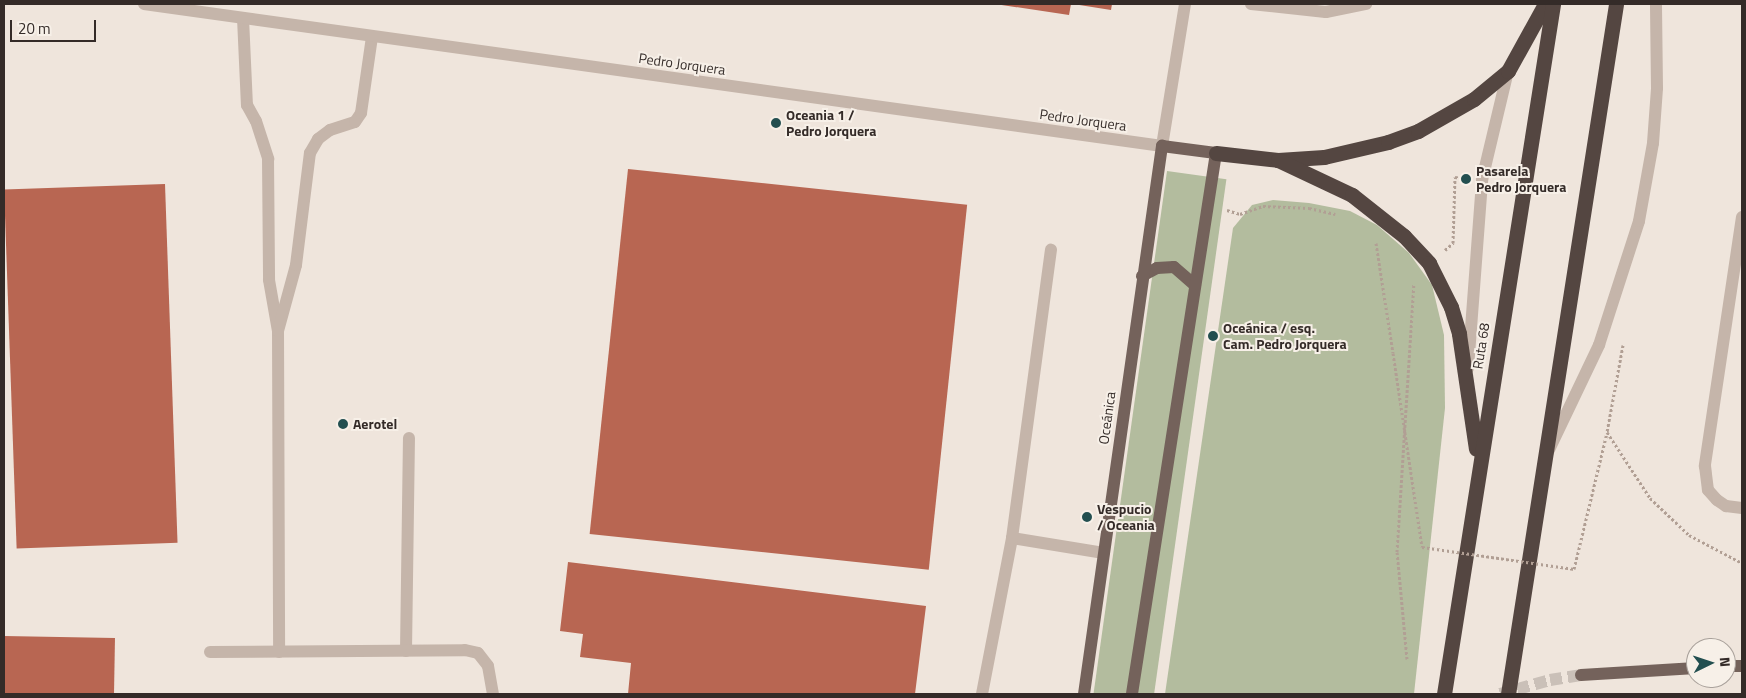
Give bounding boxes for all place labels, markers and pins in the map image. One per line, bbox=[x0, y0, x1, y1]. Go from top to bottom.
place label: Oceania 1 / Pedro Jorquera bbox=[786, 107, 876, 140]
marker: Oceania 1 / Pedro Jorquera bbox=[770, 117, 782, 129]
place label: Pasarela Pedro Jorquera bbox=[1476, 163, 1566, 196]
marker: Pasarela Pedro Jorquera bbox=[1460, 173, 1472, 185]
place label: Oceánica / esq. Cam. Pedro Jorquera bbox=[1223, 320, 1347, 352]
marker: Oceánica / esq. Cam. Pedro Jorquera bbox=[1207, 330, 1219, 342]
place label: Aerotel bbox=[353, 416, 397, 432]
marker: Aerotel bbox=[337, 418, 349, 430]
place label: Vespucio / Oceania bbox=[1097, 501, 1155, 534]
marker: Vespucio / Oceania bbox=[1081, 511, 1093, 523]

